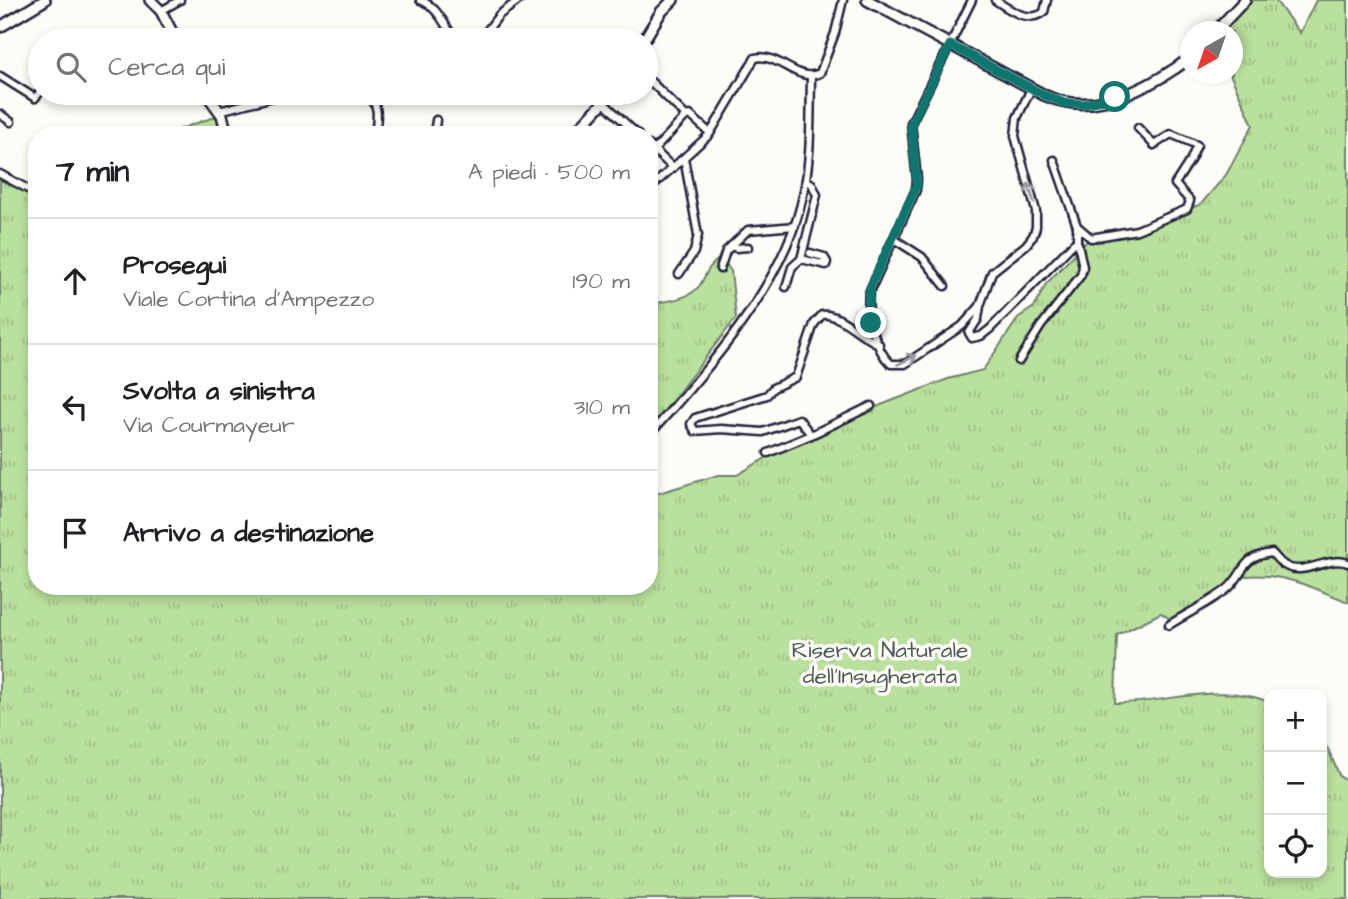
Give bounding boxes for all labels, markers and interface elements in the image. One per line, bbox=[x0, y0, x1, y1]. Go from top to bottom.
north arrow bbox=[1180, 21, 1243, 84]
search box bbox=[28, 28, 658, 105]
icon: search bbox=[52, 48, 90, 86]
text: Cerca qui bbox=[108, 49, 225, 85]
route start bbox=[1099, 81, 1130, 112]
text: 7 min bbox=[56, 151, 129, 193]
text: A piedi · 500 m bbox=[468, 156, 630, 188]
one-way arrow bbox=[1023, 182, 1036, 204]
text: Prosegui bbox=[123, 247, 226, 283]
icon: ahead bbox=[56, 262, 94, 300]
text: 190 m bbox=[572, 265, 630, 297]
text: Viale Cortina d'Ampezzo bbox=[123, 283, 374, 315]
route end bbox=[855, 307, 886, 338]
one-way arrow bbox=[896, 353, 917, 366]
text: Svolta a sinistra bbox=[123, 373, 315, 409]
icon: left bbox=[56, 388, 94, 426]
text: 310 m bbox=[574, 391, 630, 423]
text: Via Courmayeur bbox=[123, 409, 294, 441]
icon: arrive bbox=[56, 514, 94, 552]
text: Arrivo a destinazione bbox=[123, 515, 374, 551]
park label: Riserva Naturale dell'Insugherata bbox=[792, 634, 968, 693]
map controls bbox=[1264, 689, 1327, 878]
button: + bbox=[1264, 689, 1327, 752]
button: − bbox=[1264, 752, 1327, 815]
button: locate bbox=[1264, 815, 1327, 878]

